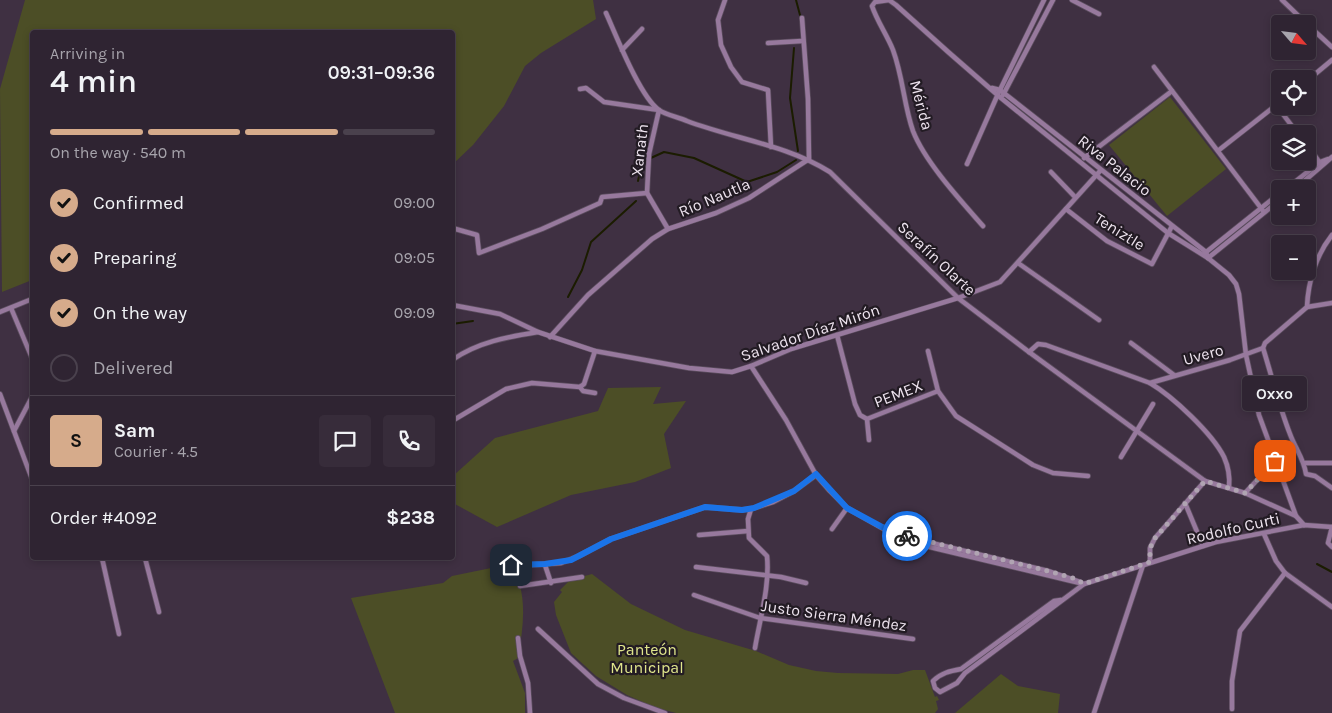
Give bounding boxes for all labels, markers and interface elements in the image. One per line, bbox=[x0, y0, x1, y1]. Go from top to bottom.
north arrow bbox=[1271, 15, 1316, 60]
map controls bbox=[1271, 15, 1316, 280]
text: Arriving in bbox=[50, 44, 125, 63]
text: 09:31–09:36 bbox=[328, 62, 435, 84]
text: 4 min bbox=[50, 63, 137, 100]
button: locate bbox=[1271, 70, 1316, 115]
street label: Mérida bbox=[906, 78, 937, 132]
street label: Xanath bbox=[627, 122, 652, 178]
button: layers bbox=[1271, 125, 1316, 170]
street label: Riva Palacio bbox=[1074, 131, 1155, 200]
text: On the way · 540 m bbox=[50, 143, 186, 162]
street label: Río Nautla bbox=[676, 174, 753, 221]
button: + bbox=[1271, 180, 1316, 225]
icon: check bbox=[50, 189, 78, 217]
text: Confirmed bbox=[93, 192, 184, 214]
text: 09:00 bbox=[394, 193, 435, 212]
street label: Teniztle bbox=[1091, 209, 1148, 254]
street label: Serafín Olarte bbox=[894, 217, 980, 299]
button: − bbox=[1271, 235, 1316, 280]
icon: check bbox=[50, 244, 78, 272]
text: Preparing bbox=[93, 247, 176, 269]
text: 09:05 bbox=[394, 248, 435, 267]
icon: check bbox=[50, 299, 78, 327]
street label: Salvador Díaz Mirón bbox=[738, 300, 882, 365]
text: On the way bbox=[93, 302, 187, 324]
text: 09:09 bbox=[394, 303, 435, 322]
street label: Uvero bbox=[1181, 340, 1226, 369]
text: Delivered bbox=[93, 357, 173, 379]
street label: PEMEX bbox=[871, 376, 925, 411]
callout: Oxxo bbox=[1242, 376, 1308, 411]
text: Oxxo bbox=[1256, 384, 1293, 403]
button: chat bbox=[319, 415, 371, 467]
button: phone bbox=[383, 415, 435, 467]
text: Sam bbox=[114, 420, 155, 442]
text: S bbox=[70, 430, 82, 452]
pin bbox=[1254, 440, 1296, 482]
text: Courier · 4.5 bbox=[114, 442, 198, 461]
icon: bag bbox=[1261, 447, 1289, 475]
text: Order #4092 bbox=[50, 507, 157, 529]
text: $238 bbox=[386, 507, 435, 529]
street label: Rodolfo Curti bbox=[1185, 509, 1282, 548]
courier bbox=[882, 511, 932, 561]
icon: bike bbox=[893, 522, 921, 550]
pin bbox=[490, 544, 532, 586]
icon: home bbox=[497, 551, 525, 579]
street label: Justo Sierra Méndez bbox=[760, 596, 908, 635]
park label: Panteón Municipal bbox=[610, 640, 684, 677]

